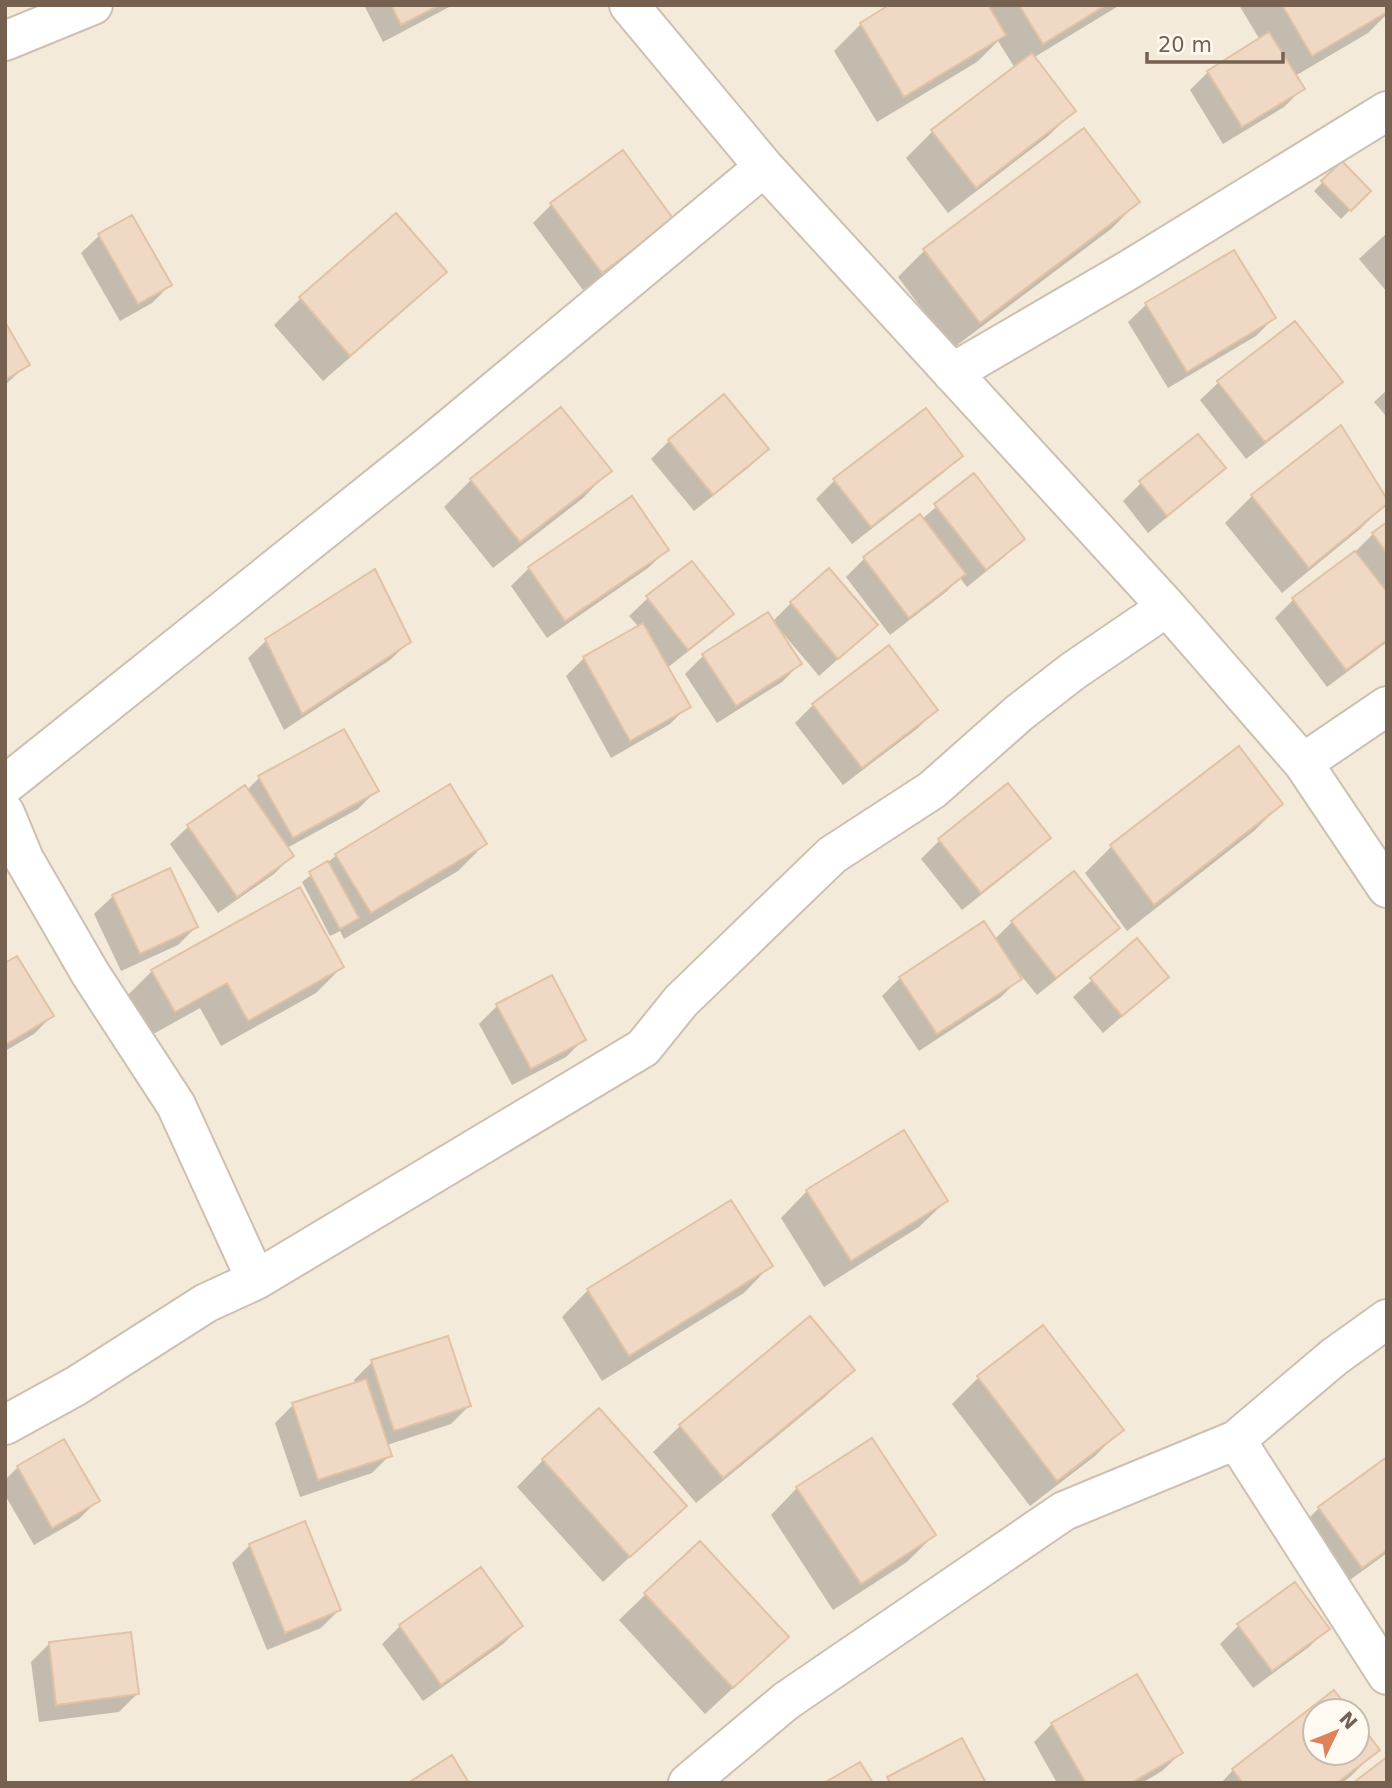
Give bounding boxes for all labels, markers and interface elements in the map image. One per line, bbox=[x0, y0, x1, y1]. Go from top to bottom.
scale bar bbox=[1147, 21, 1284, 65]
text: 20 m bbox=[1158, 33, 1212, 57]
north arrow bbox=[1301, 1697, 1371, 1767]
text: N bbox=[1335, 1707, 1362, 1734]

